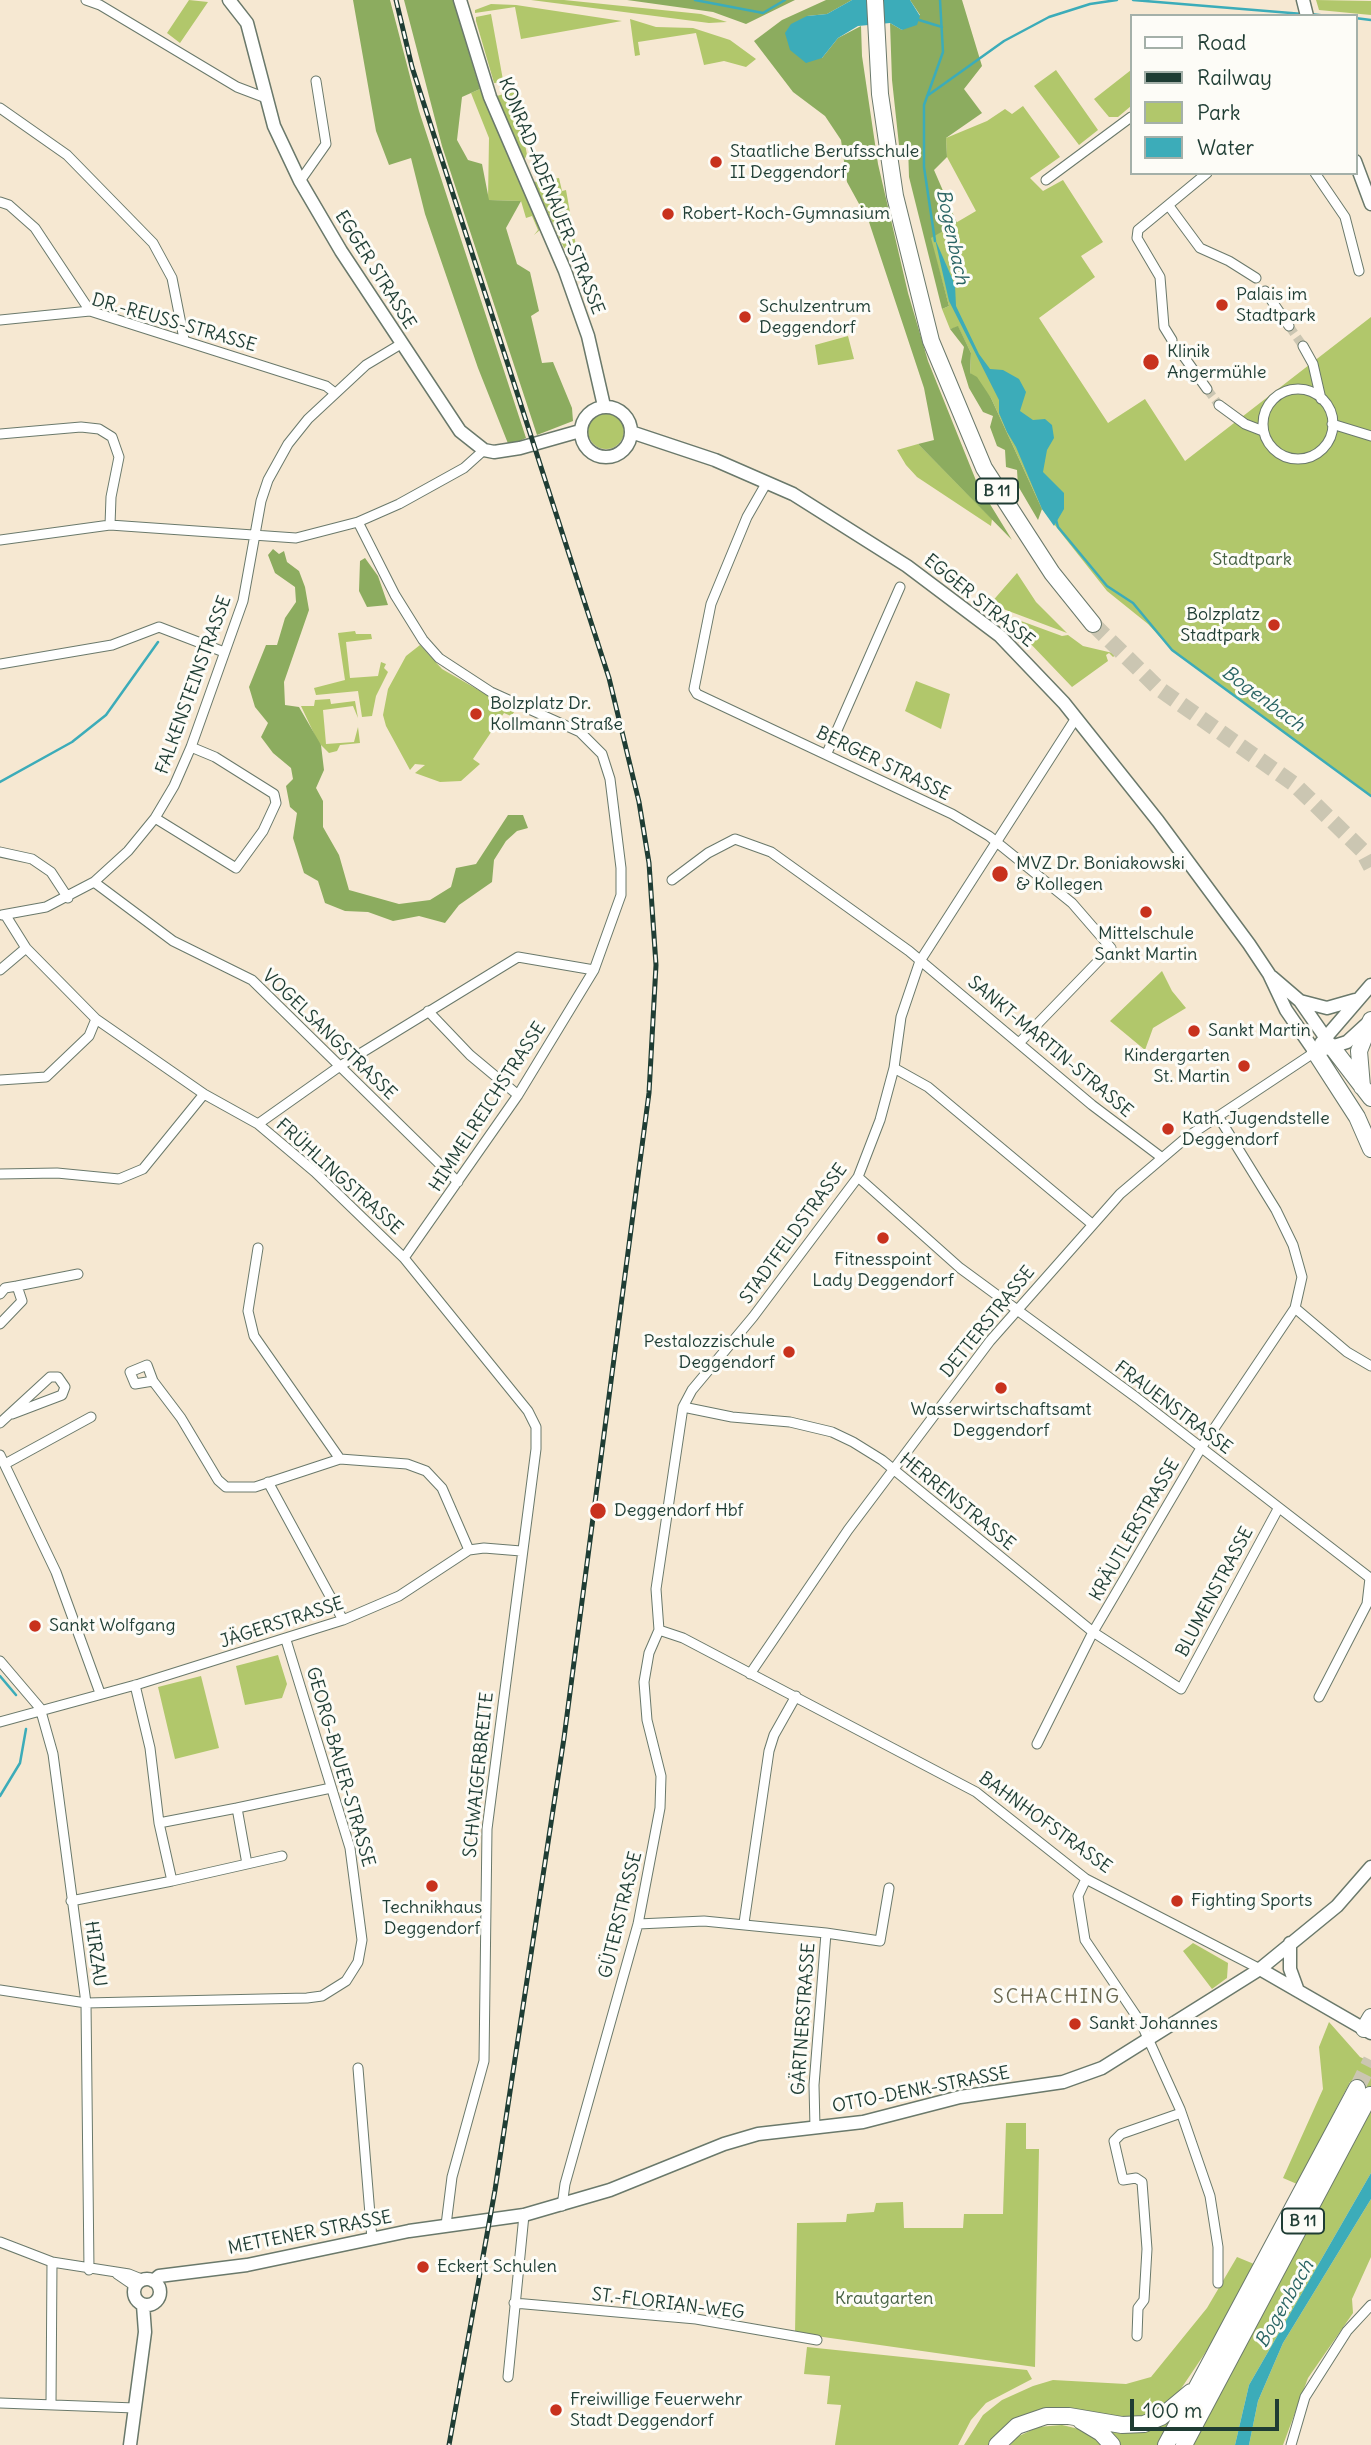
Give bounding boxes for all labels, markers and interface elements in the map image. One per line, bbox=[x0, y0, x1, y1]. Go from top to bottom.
legend bbox=[1130, 14, 1357, 175]
text: Road bbox=[1197, 29, 1246, 56]
text: Railway bbox=[1197, 64, 1272, 91]
street label: KONRAD-ADENAUER-STRASSE bbox=[493, 74, 609, 318]
text: Park bbox=[1197, 99, 1240, 126]
text: Water bbox=[1197, 134, 1254, 161]
place label: Staatliche Berufsschule II Deggendorf bbox=[730, 141, 919, 184]
marker: Staatliche Berufsschule II Deggendorf bbox=[708, 154, 724, 170]
water label: Bogenbach bbox=[931, 187, 973, 287]
place label: Robert-Koch-Gymnasium bbox=[682, 203, 890, 225]
marker: Robert-Koch-Gymnasium bbox=[660, 206, 676, 222]
street label: EGGER STRASSE bbox=[330, 207, 420, 333]
place label: Palais im Stadtpark bbox=[1236, 284, 1316, 326]
street label: DR.-REUSS-STRASSE bbox=[89, 289, 259, 357]
place label: Schulzentrum Deggendorf bbox=[759, 296, 871, 338]
marker: Palais im Stadtpark bbox=[1214, 297, 1230, 313]
marker: Schulzentrum Deggendorf bbox=[737, 309, 753, 325]
place label: Klinik Angermühle bbox=[1167, 341, 1266, 384]
marker: Klinik Angermühle bbox=[1141, 352, 1161, 372]
road number: B 11 bbox=[976, 478, 1018, 504]
park label: Stadtpark bbox=[1212, 549, 1292, 571]
street label: EGGER STRASSE bbox=[919, 550, 1039, 652]
street label: FALKENSTEINSTRASSE bbox=[152, 593, 236, 777]
place label: Bolzplatz Stadtpark bbox=[1180, 604, 1260, 646]
marker: Bolzplatz Stadtpark bbox=[1266, 617, 1282, 633]
water label: Bogenbach bbox=[1217, 661, 1309, 737]
place label: Bolzplatz Dr. Kollmann Straße bbox=[490, 693, 623, 736]
marker: Bolzplatz Dr. Kollmann Straße bbox=[468, 706, 484, 722]
street label: BERGER STRASSE bbox=[813, 722, 953, 806]
place label: MVZ Dr. Boniakowski & Kollegen bbox=[1016, 853, 1185, 896]
marker: MVZ Dr. Boniakowski & Kollegen bbox=[990, 864, 1010, 884]
marker: Mittelschule Sankt Martin bbox=[1138, 904, 1154, 920]
place label: Mittelschule Sankt Martin bbox=[1095, 923, 1197, 965]
street label: VOGELSANGSTRASSE bbox=[257, 965, 401, 1105]
street label: SANKT-MARTIN-STRASSE bbox=[963, 972, 1137, 1122]
street label: HIMMELREICHSTRASSE bbox=[425, 1018, 551, 1196]
place label: Sankt Martin bbox=[1208, 1020, 1311, 1042]
marker: Sankt Martin bbox=[1186, 1023, 1202, 1039]
place label: Kindergarten St. Martin bbox=[1123, 1045, 1230, 1088]
marker: Kindergarten St. Martin bbox=[1236, 1058, 1252, 1074]
place label: Kath. Jugendstelle Deggendorf bbox=[1182, 1108, 1330, 1150]
street label: FRÜHLINGSTRASSE bbox=[271, 1114, 407, 1240]
marker: Kath. Jugendstelle Deggendorf bbox=[1160, 1121, 1176, 1137]
street label: STADTFELDSTRASSE bbox=[736, 1160, 852, 1308]
marker: Fitnesspoint Lady Deggendorf bbox=[875, 1230, 891, 1246]
place label: Fitnesspoint Lady Deggendorf bbox=[812, 1249, 954, 1292]
street label: DETTERSTRASSE bbox=[936, 1262, 1040, 1382]
place label: Pestalozzischule Deggendorf bbox=[643, 1331, 775, 1374]
marker: Pestalozzischule Deggendorf bbox=[781, 1344, 797, 1360]
street label: FRAUENSTRASSE bbox=[1110, 1357, 1236, 1459]
marker: Wasserwirtschaftsamt Deggendorf bbox=[993, 1380, 1009, 1396]
place label: Wasserwirtschaftsamt Deggendorf bbox=[910, 1399, 1092, 1442]
street label: HERRENSTRASSE bbox=[895, 1449, 1019, 1555]
street label: KRÄUTLERSTRASSE bbox=[1085, 1455, 1185, 1605]
place label: Deggendorf Hbf bbox=[614, 1500, 743, 1522]
marker: Deggendorf Hbf bbox=[588, 1501, 608, 1521]
street label: BLUMENSTRASSE bbox=[1172, 1523, 1258, 1661]
street label: JÄGERSTRASSE bbox=[217, 1593, 347, 1653]
place label: Sankt Wolfgang bbox=[49, 1615, 176, 1637]
marker: Sankt Wolfgang bbox=[27, 1618, 43, 1634]
street label: GEORG-BAUER-STRASSE bbox=[301, 1665, 379, 1869]
street label: SCHWAIGERBREITE bbox=[460, 1691, 498, 1859]
street label: BAHNHOFSTRASSE bbox=[974, 1768, 1116, 1878]
street label: GÜTERSTRASSE bbox=[595, 1849, 647, 1981]
marker: Technikhaus Deggendorf bbox=[424, 1878, 440, 1894]
place label: Fighting Sports bbox=[1191, 1890, 1312, 1912]
marker: Fighting Sports bbox=[1169, 1893, 1185, 1909]
place label: Technikhaus Deggendorf bbox=[382, 1897, 482, 1940]
street label: HIRZAU bbox=[80, 1920, 110, 1988]
street label: GÄRTNERSTRASSE bbox=[788, 1942, 820, 2096]
district label: SCHACHING bbox=[994, 1987, 1120, 2009]
place label: Sankt Johannes bbox=[1089, 2013, 1218, 2035]
marker: Sankt Johannes bbox=[1067, 2016, 1083, 2032]
street label: OTTO-DENK-STRASSE bbox=[831, 2062, 1011, 2118]
street label: METTENER STRASSE bbox=[226, 2207, 394, 2259]
road number: B 11 bbox=[1282, 2208, 1324, 2234]
place label: Eckert Schulen bbox=[437, 2256, 557, 2278]
water label: Bogenbach bbox=[1251, 2256, 1319, 2352]
marker: Eckert Schulen bbox=[415, 2259, 431, 2275]
street label: ST.-FLORIAN-WEG bbox=[590, 2284, 746, 2324]
park label: Krautgarten bbox=[835, 2288, 933, 2310]
scale bar bbox=[1133, 2386, 1282, 2430]
place label: Freiwillige Feuerwehr Stadt Deggendorf bbox=[570, 2389, 742, 2432]
text: 100 m bbox=[1143, 2397, 1202, 2424]
marker: Freiwillige Feuerwehr Stadt Deggendorf bbox=[548, 2402, 564, 2418]

